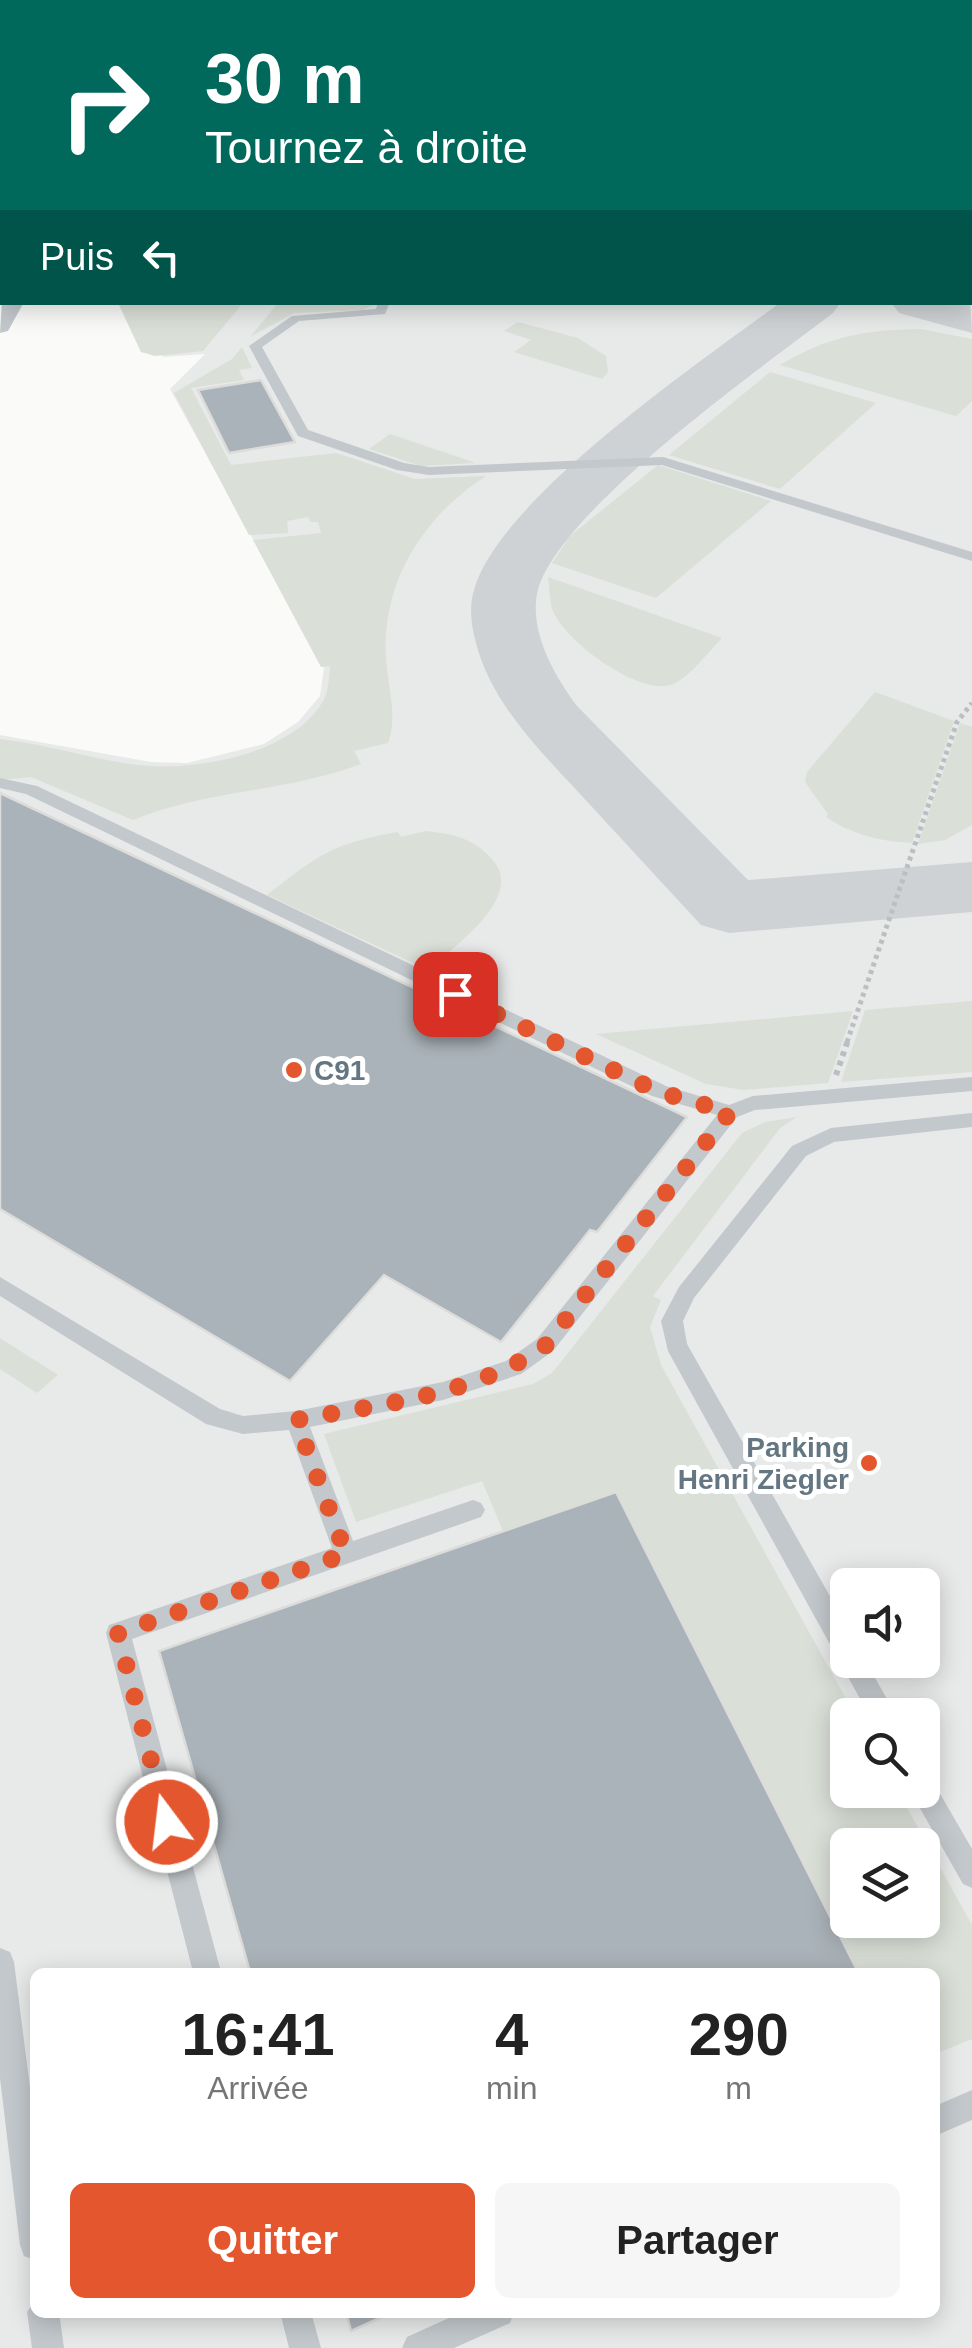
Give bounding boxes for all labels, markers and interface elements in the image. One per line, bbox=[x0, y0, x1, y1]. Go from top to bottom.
icon: right bbox=[40, 40, 170, 170]
text: 30 m bbox=[205, 40, 365, 118]
text: Tournez à droite bbox=[205, 122, 528, 173]
icon: left bbox=[134, 230, 189, 285]
text: Puis bbox=[40, 236, 114, 278]
pin bbox=[413, 952, 498, 1037]
icon: arrive bbox=[428, 967, 483, 1022]
place label: C91 bbox=[314, 1055, 365, 1086]
marker: C91 bbox=[283, 1059, 305, 1081]
place label: Parking Henri Ziegler bbox=[678, 1432, 849, 1495]
marker: Parking Henri Ziegler bbox=[858, 1452, 880, 1474]
map controls bbox=[830, 1568, 940, 1938]
button: sound bbox=[830, 1568, 940, 1678]
button: search bbox=[830, 1698, 940, 1808]
position arrow bbox=[115, 1770, 219, 1874]
button: layers bbox=[830, 1828, 940, 1938]
text: 16:41 bbox=[181, 2001, 335, 2068]
text: 4 bbox=[495, 2001, 528, 2068]
text: 290 bbox=[689, 2001, 789, 2068]
text: Arrivée bbox=[207, 2070, 309, 2106]
text: min bbox=[486, 2070, 537, 2106]
text: m bbox=[725, 2070, 752, 2106]
button: Quitter bbox=[70, 2183, 475, 2298]
button: Partager bbox=[495, 2183, 900, 2298]

